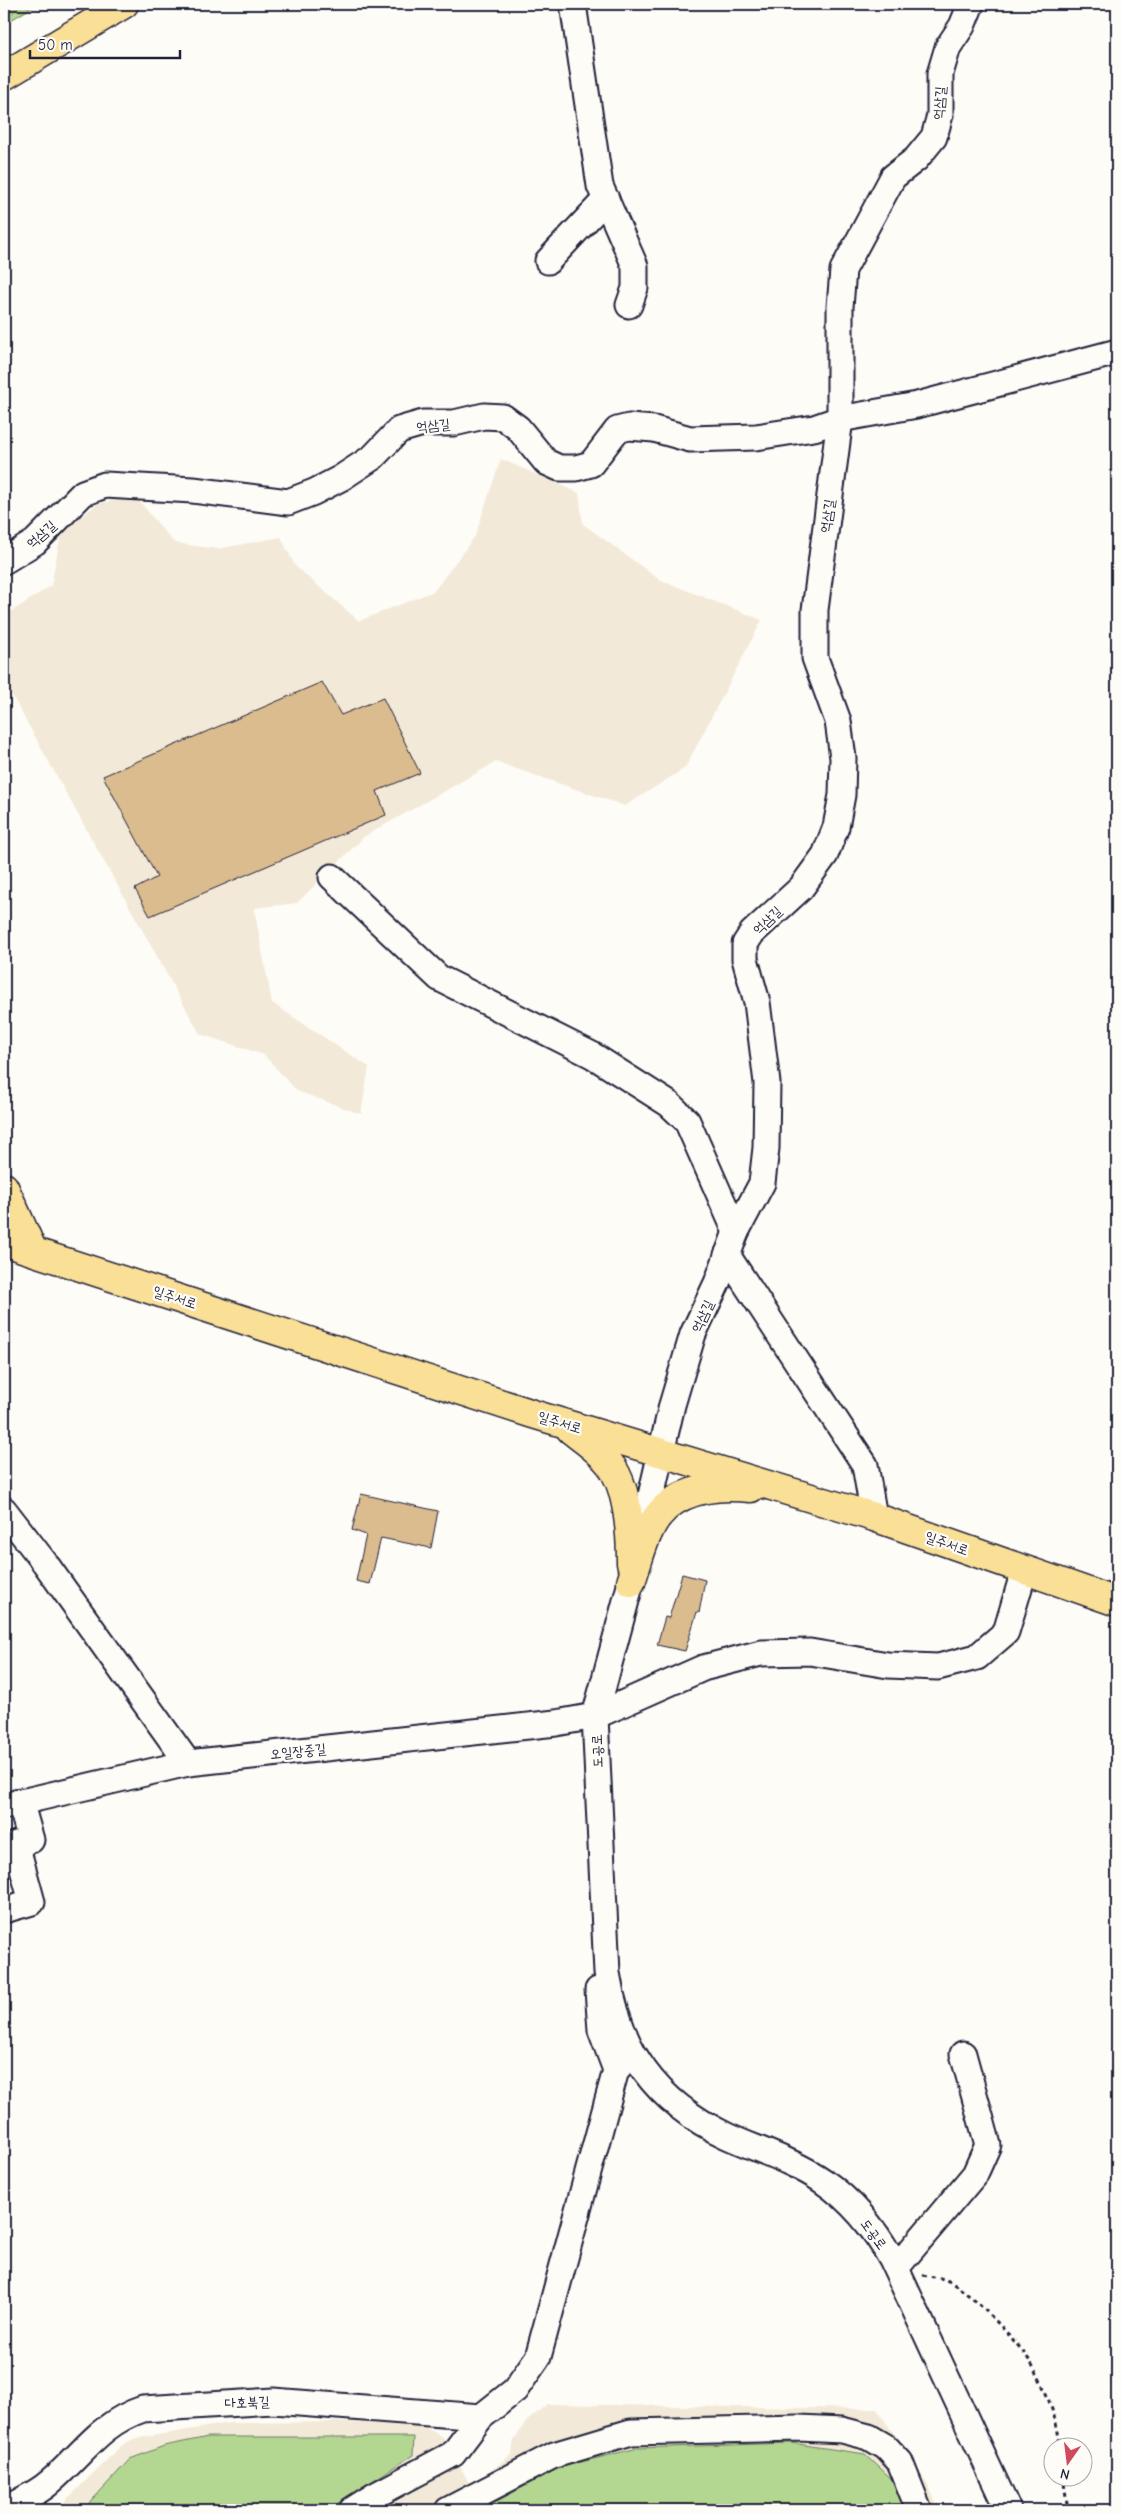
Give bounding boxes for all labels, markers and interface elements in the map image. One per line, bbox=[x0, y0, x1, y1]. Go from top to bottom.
scale bar bbox=[30, 28, 180, 60]
text: 50 m bbox=[38, 36, 73, 54]
street label: 억삼길 bbox=[930, 85, 949, 120]
street label: 억삼길 bbox=[415, 415, 451, 436]
street label: 억삼길 bbox=[817, 497, 838, 534]
street label: 억삼길 bbox=[23, 516, 60, 552]
street label: 억삼길 bbox=[749, 902, 786, 938]
street label: 일주서로 bbox=[151, 1282, 199, 1313]
street label: 억삼길 bbox=[688, 1297, 718, 1335]
street label: 일주서로 bbox=[536, 1408, 584, 1437]
street label: 일주서로 bbox=[923, 1528, 971, 1559]
street label: 도공로 bbox=[588, 1734, 607, 1768]
street label: 오일장중길 bbox=[269, 1740, 328, 1763]
street label: 도공로 bbox=[857, 2216, 890, 2253]
street label: 다호북길 bbox=[224, 2393, 271, 2412]
north arrow bbox=[1044, 2436, 1094, 2486]
text: N bbox=[1058, 2465, 1071, 2483]

